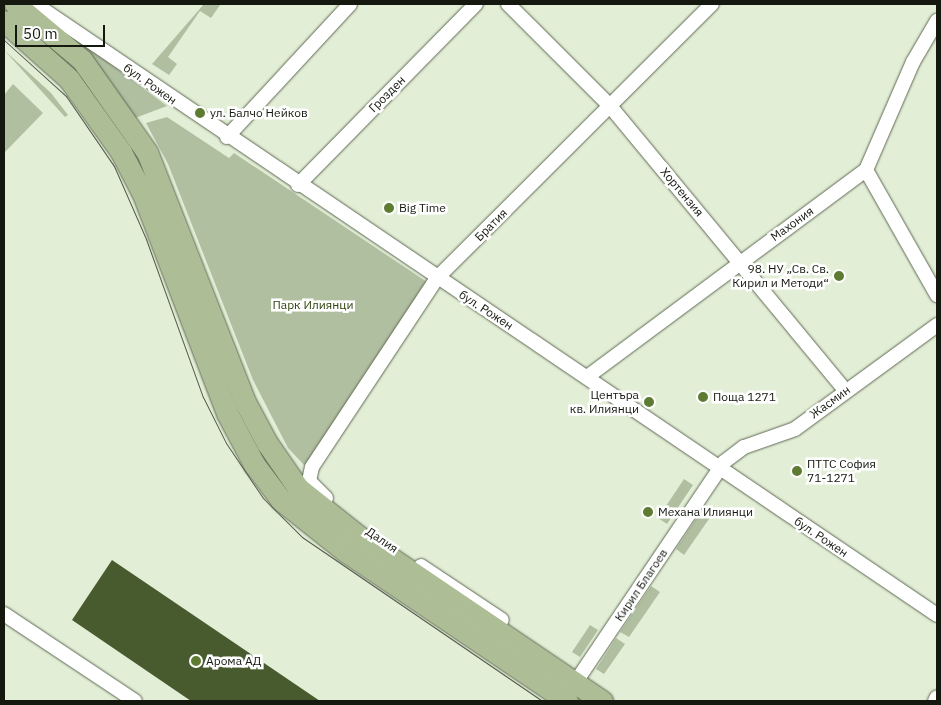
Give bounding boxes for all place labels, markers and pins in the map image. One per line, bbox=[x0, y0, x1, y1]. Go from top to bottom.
place label: ул. Балчо Нейков bbox=[210, 106, 308, 120]
marker: ул. Балчо Нейков bbox=[194, 107, 206, 119]
place label: Big Time bbox=[399, 201, 446, 215]
marker: Big Time bbox=[383, 202, 395, 214]
place label: 98. НУ „Св. Св. Кирил и Методи“ bbox=[732, 262, 829, 290]
marker: 98. НУ „Св. Св. Кирил и Методи“ bbox=[833, 270, 845, 282]
place label: Центъра кв. Илиянци bbox=[570, 388, 639, 416]
place label: Поща 1271 bbox=[713, 390, 776, 404]
marker: Поща 1271 bbox=[697, 391, 709, 403]
marker: Центъра кв. Илиянци bbox=[643, 396, 655, 408]
place label: ПТТС София 71-1271 bbox=[807, 457, 876, 485]
marker: ПТТС София 71-1271 bbox=[791, 465, 803, 477]
place label: Механа Илиянци bbox=[658, 505, 753, 519]
marker: Механа Илиянци bbox=[642, 506, 654, 518]
place label: Арома АД bbox=[206, 654, 262, 668]
marker: Арома АД bbox=[190, 655, 202, 667]

